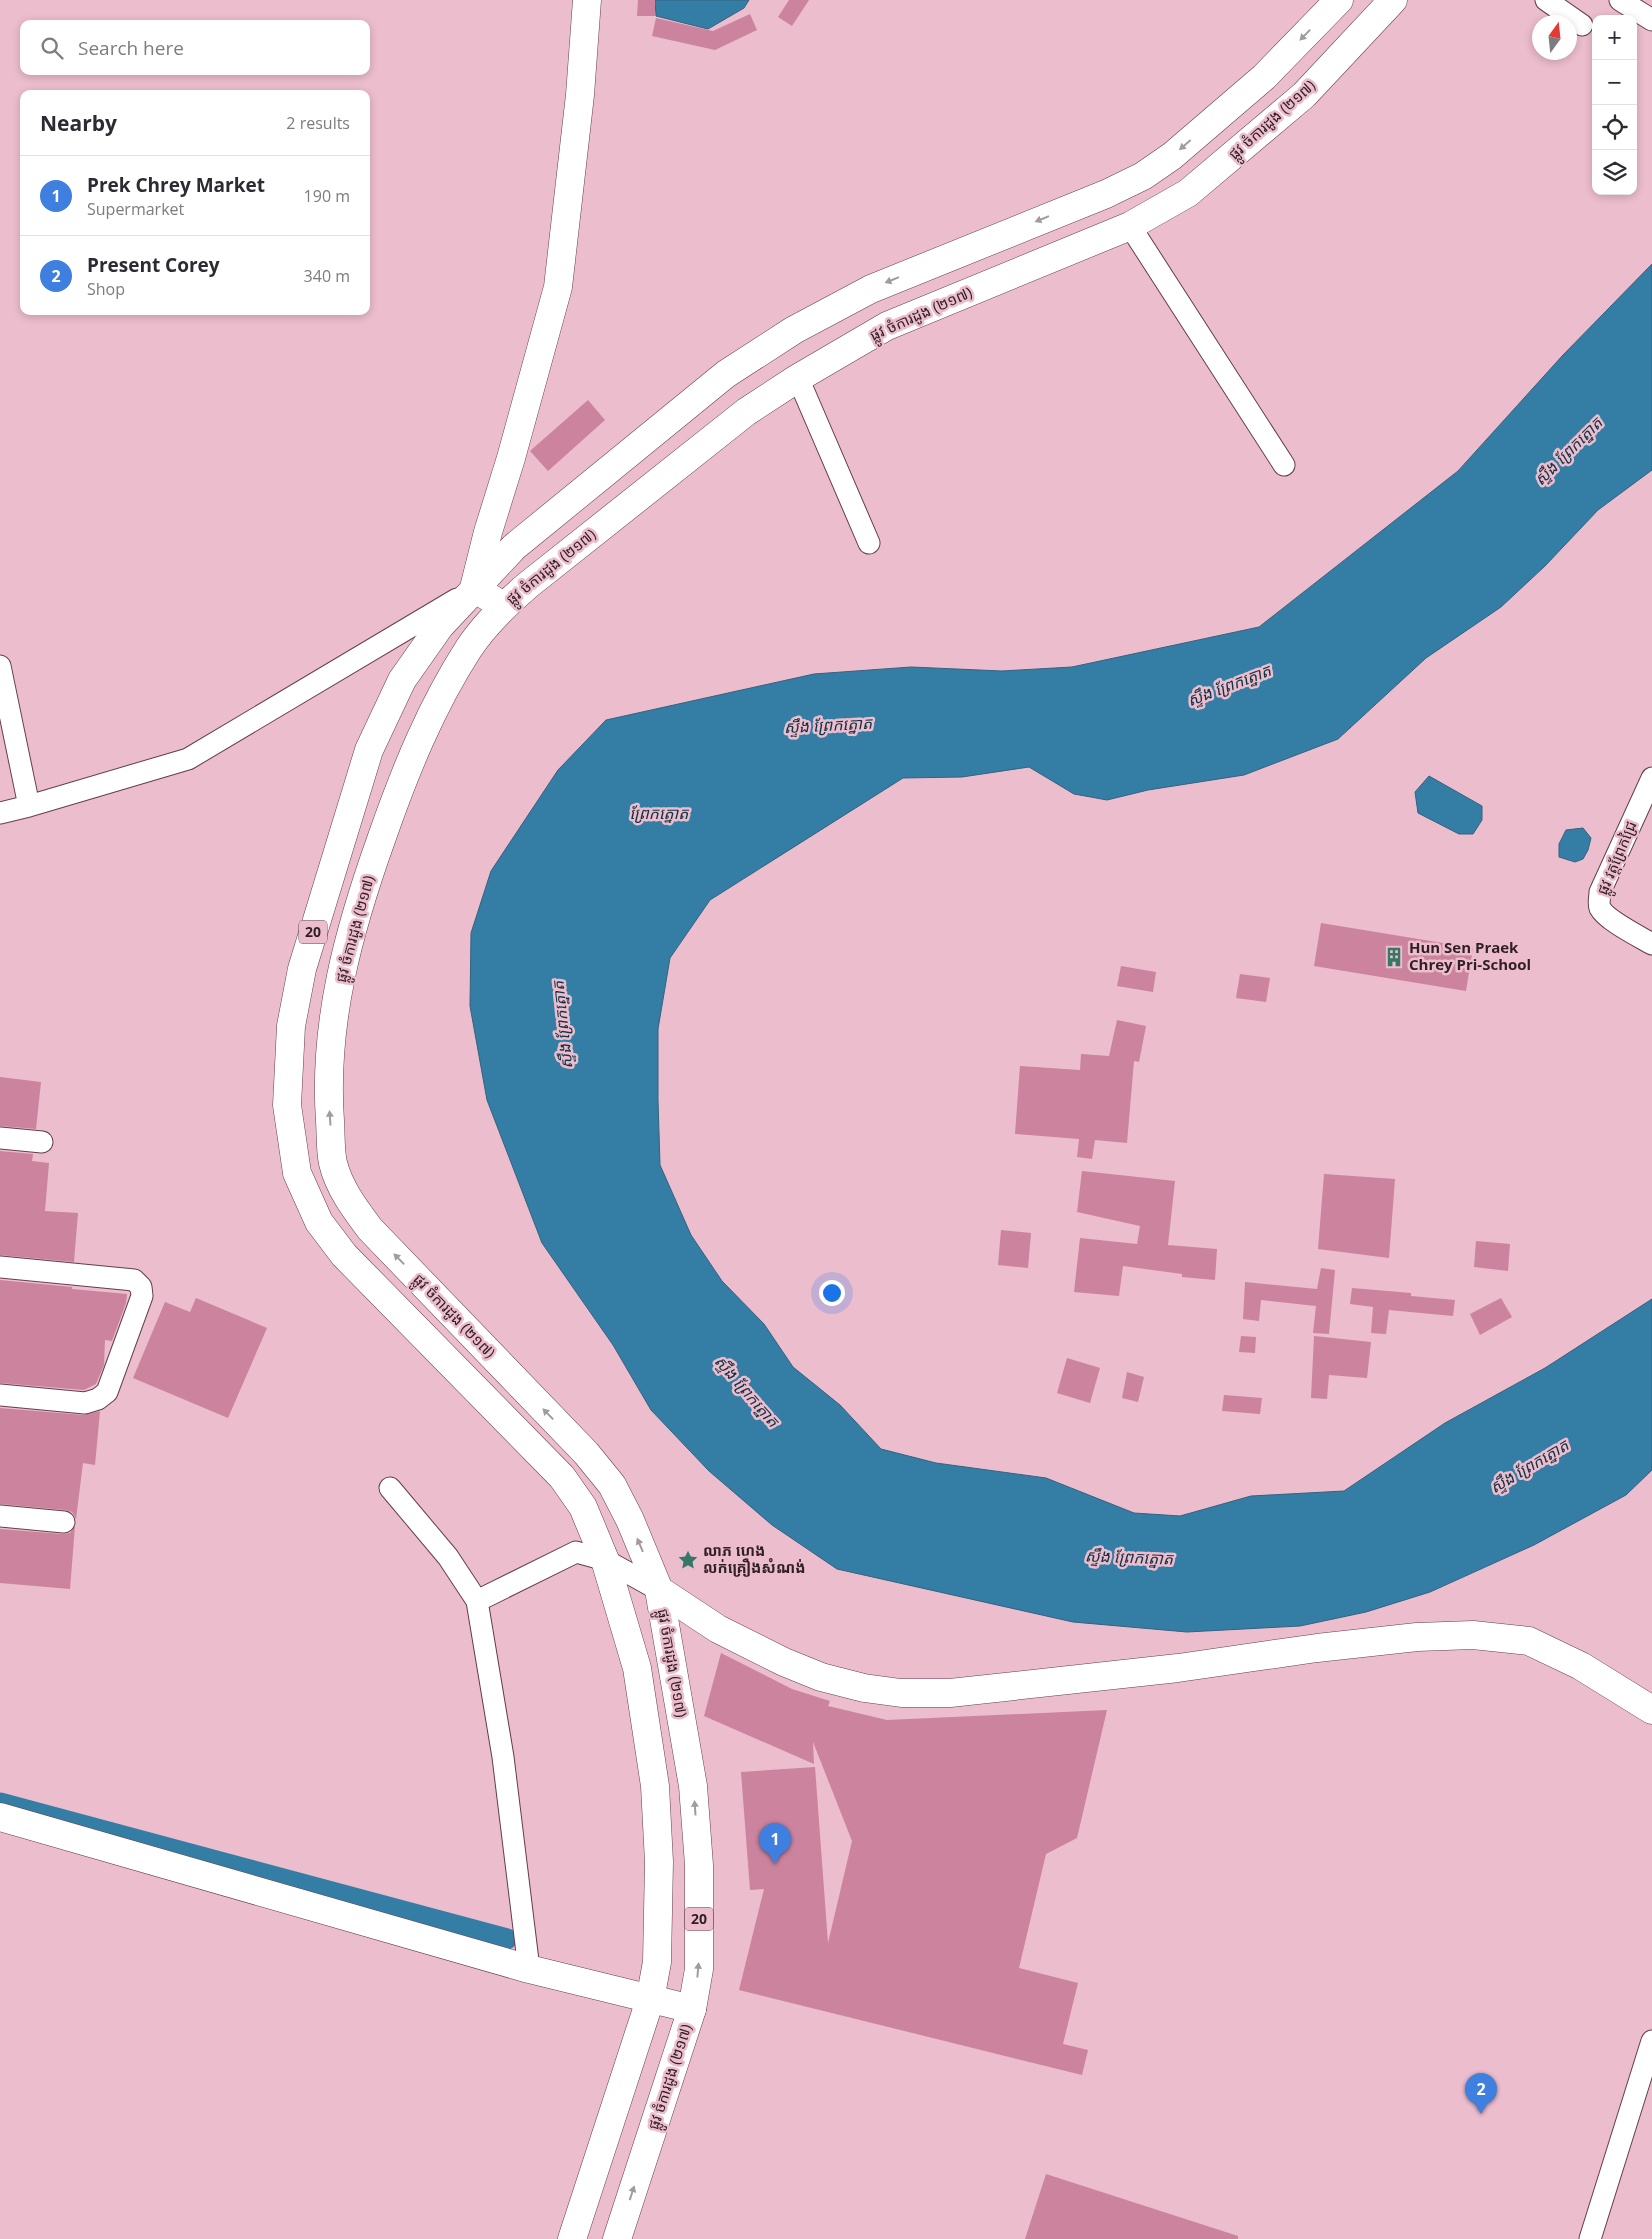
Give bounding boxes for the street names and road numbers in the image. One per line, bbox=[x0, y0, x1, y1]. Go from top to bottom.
street label: ផ្លូវ ចំការដូង (២១៧) bbox=[1224, 75, 1322, 167]
street label: ផ្លូវ ចំការដូង (២១៧) bbox=[866, 282, 977, 349]
street label: ផ្លូវ ចំការដូង (២១៧) bbox=[501, 524, 602, 612]
street label: ផ្លូវ វត្តព្រែកជ្រៃ bbox=[1592, 818, 1645, 899]
street label: ផ្លូវ ចំការដូង (២១៧) bbox=[330, 873, 382, 986]
road number: 20 bbox=[299, 920, 327, 944]
street label: ផ្លូវ ចំការដូង (២១៧) bbox=[406, 1269, 500, 1365]
street label: ផ្លូវ ចំការដូង (២១៧) bbox=[649, 1607, 692, 1720]
road number: 20 bbox=[685, 1908, 713, 1930]
street label: ផ្លូវ ចំការដូង (២១៧) bbox=[643, 2021, 700, 2133]

